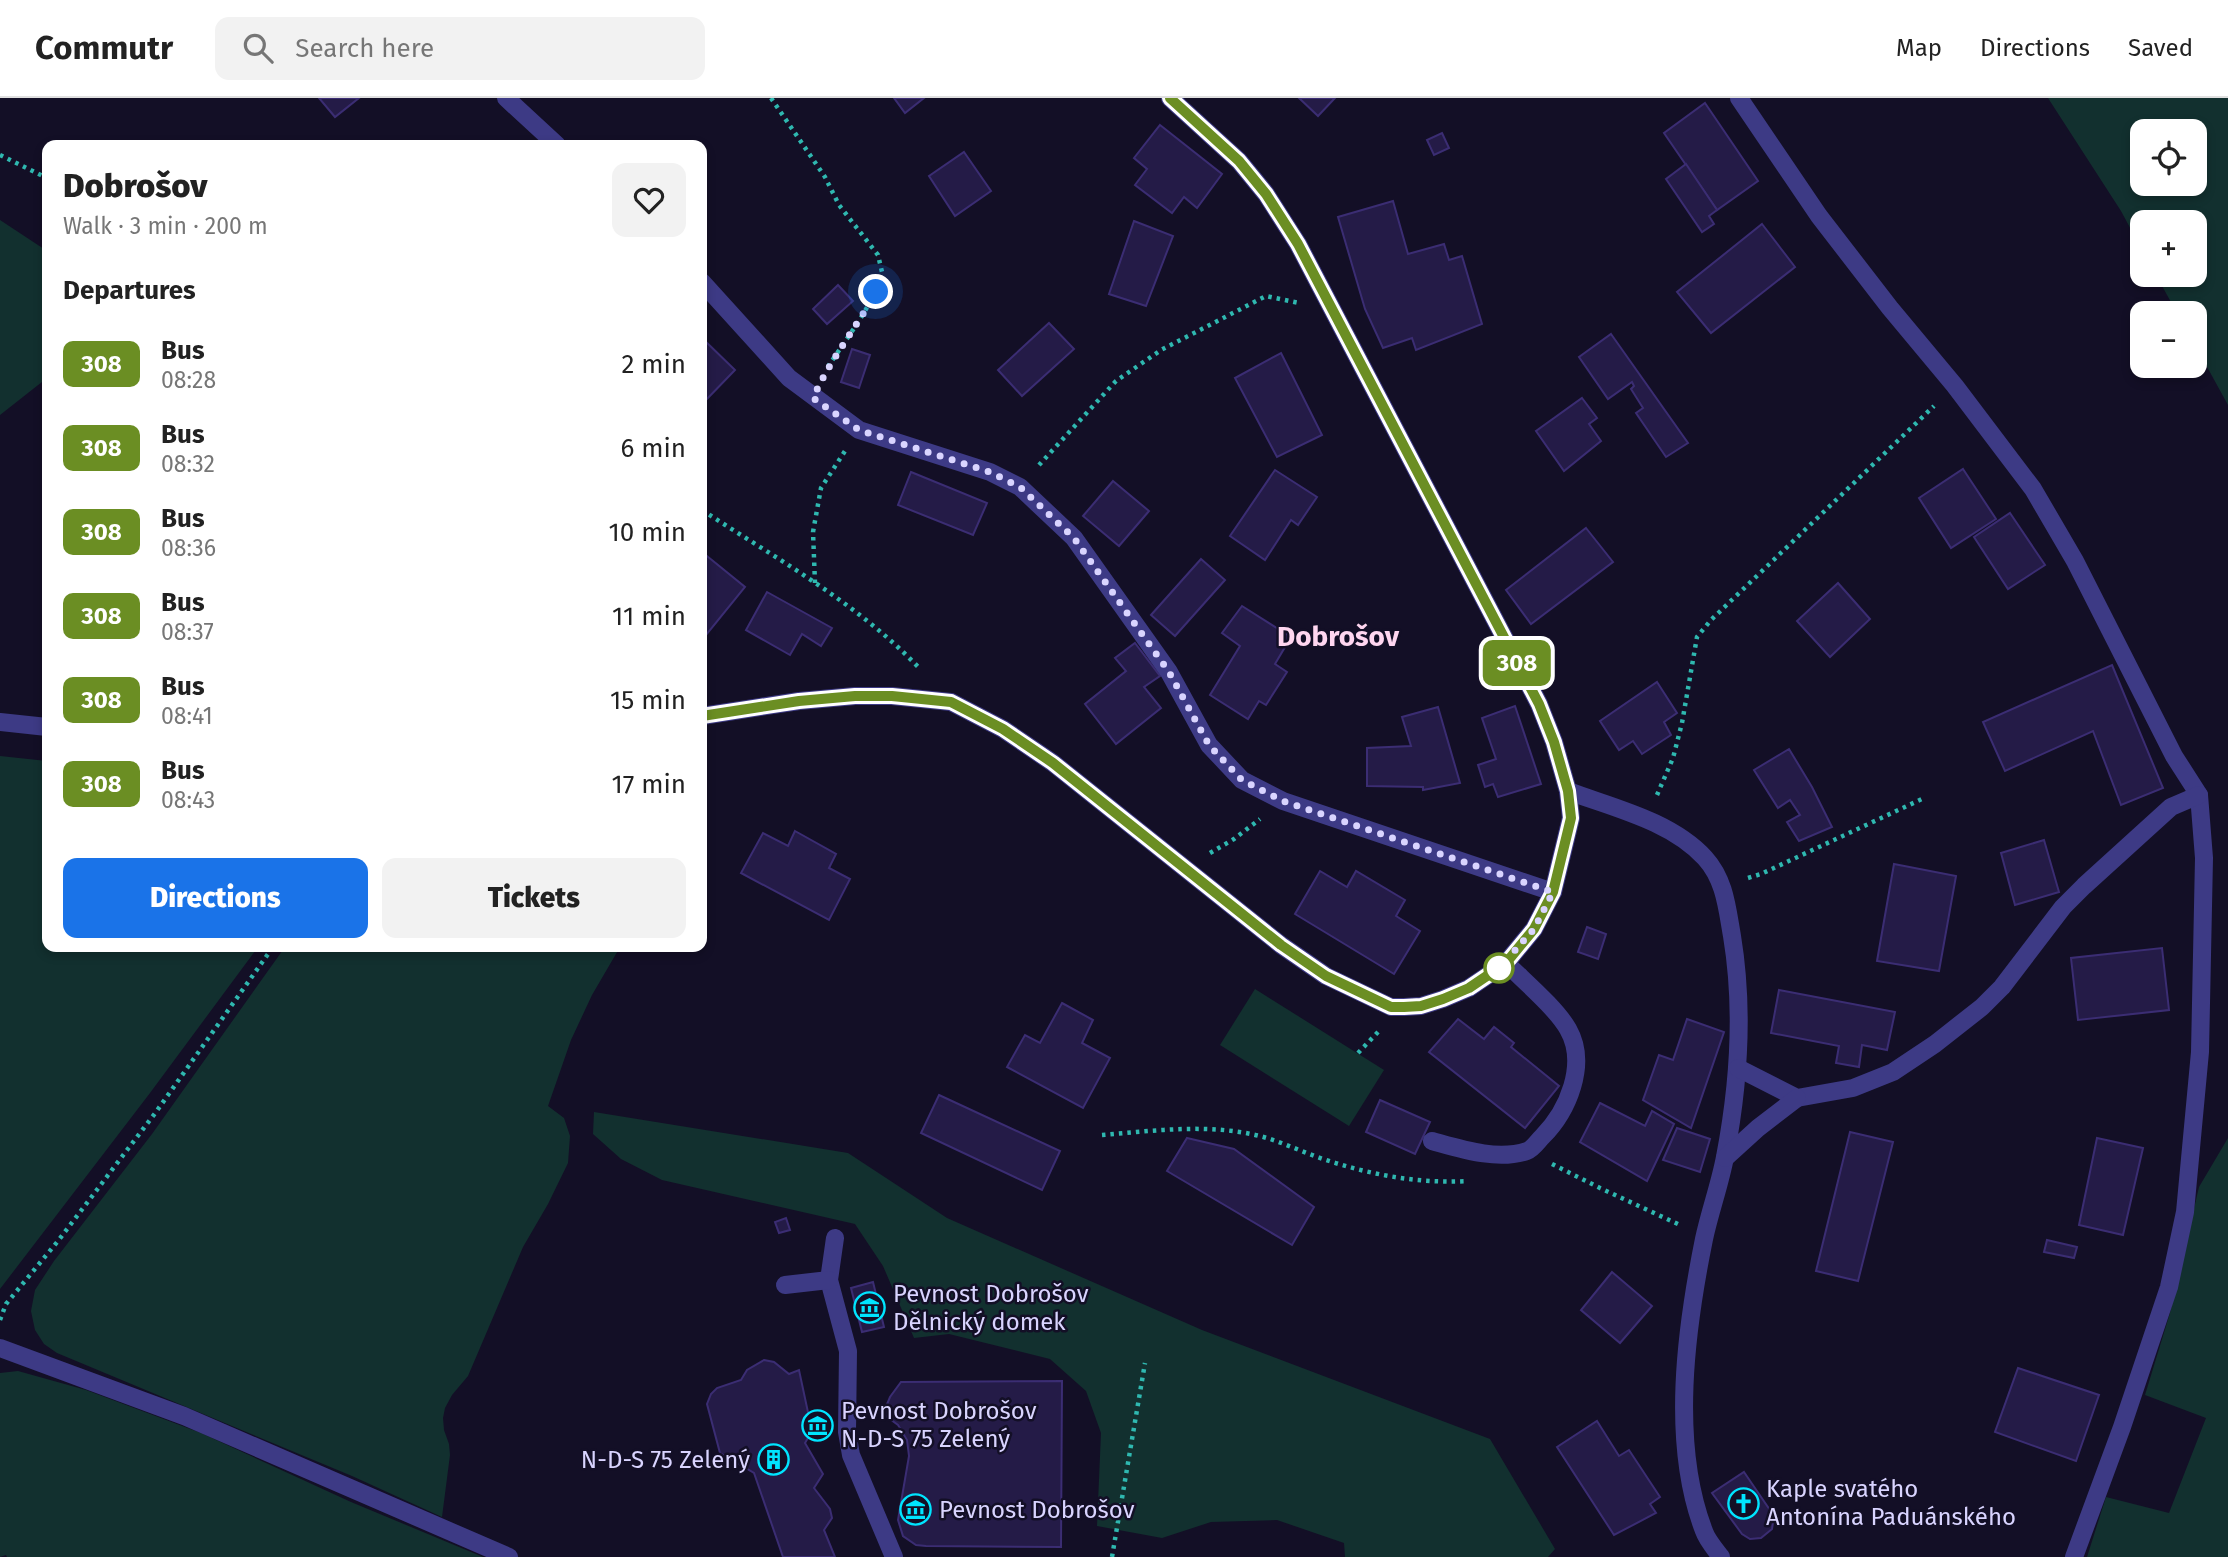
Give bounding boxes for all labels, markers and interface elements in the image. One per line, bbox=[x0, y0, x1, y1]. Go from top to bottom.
search box bbox=[215, 17, 705, 80]
text: Commutr bbox=[35, 28, 173, 68]
icon: search bbox=[239, 29, 277, 67]
text: Search here bbox=[295, 33, 434, 64]
text: Map bbox=[1896, 34, 1942, 62]
text: Directions bbox=[1980, 34, 2090, 62]
text: Saved bbox=[2128, 34, 2193, 62]
map controls bbox=[2130, 119, 2207, 378]
button: locate bbox=[2130, 119, 2207, 196]
button: heart bbox=[612, 163, 686, 237]
text: Dobrošov bbox=[63, 166, 207, 206]
button: + bbox=[2130, 210, 2207, 287]
text: Walk · 3 min · 200 m bbox=[63, 212, 268, 240]
your location bbox=[858, 274, 893, 309]
text: Departures bbox=[63, 275, 196, 306]
button: − bbox=[2130, 301, 2207, 378]
text: Bus bbox=[161, 335, 204, 366]
text: 2 min bbox=[621, 349, 686, 380]
text: 308 bbox=[81, 350, 122, 378]
text: 08:28 bbox=[161, 366, 216, 394]
text: Bus bbox=[161, 419, 204, 450]
text: 6 min bbox=[620, 433, 686, 464]
text: 308 bbox=[81, 434, 122, 462]
text: 08:32 bbox=[161, 450, 215, 478]
text: Bus bbox=[161, 503, 204, 534]
text: 10 min bbox=[608, 517, 686, 548]
text: 308 bbox=[81, 518, 122, 546]
text: 08:36 bbox=[161, 534, 216, 562]
text: Bus bbox=[161, 587, 204, 618]
text: 11 min bbox=[612, 601, 686, 632]
text: 308 bbox=[81, 602, 122, 630]
text: 08:37 bbox=[161, 618, 214, 646]
district label: Dobrošov bbox=[1277, 620, 1400, 653]
line badge: 308 bbox=[1477, 640, 1557, 686]
text: 308 bbox=[1497, 649, 1537, 677]
text: Bus bbox=[161, 671, 204, 702]
text: 15 min bbox=[610, 685, 686, 716]
text: 308 bbox=[81, 686, 122, 714]
text: 08:41 bbox=[161, 702, 213, 730]
text: Bus bbox=[161, 755, 204, 786]
text: 17 min bbox=[611, 769, 686, 800]
text: 308 bbox=[81, 770, 122, 798]
text: 08:43 bbox=[161, 786, 215, 814]
button: Directions bbox=[63, 858, 368, 938]
button: Tickets bbox=[382, 858, 686, 938]
unlabelled marker bbox=[1484, 953, 1514, 983]
place label: Pevnost Dobrošov Dělnický domek bbox=[893, 1280, 1089, 1336]
museum icon: Pevnost Dobrošov Dělnický domek bbox=[853, 1291, 887, 1325]
place label: Pevnost Dobrošov N-D-S 75 Zelený bbox=[841, 1397, 1037, 1453]
museum icon: Pevnost Dobrošov N-D-S 75 Zelený bbox=[801, 1408, 835, 1442]
building icon: N-D-S 75 Zelený bbox=[756, 1443, 790, 1477]
place label: N-D-S 75 Zelený bbox=[581, 1446, 750, 1474]
place label: Kaple svatého Antonína Paduánského bbox=[1766, 1475, 2016, 1531]
church icon: Kaple svatého Antonína Paduánského bbox=[1726, 1486, 1760, 1520]
museum icon: Pevnost Dobrošov bbox=[899, 1493, 933, 1527]
place label: Pevnost Dobrošov bbox=[939, 1496, 1135, 1524]

